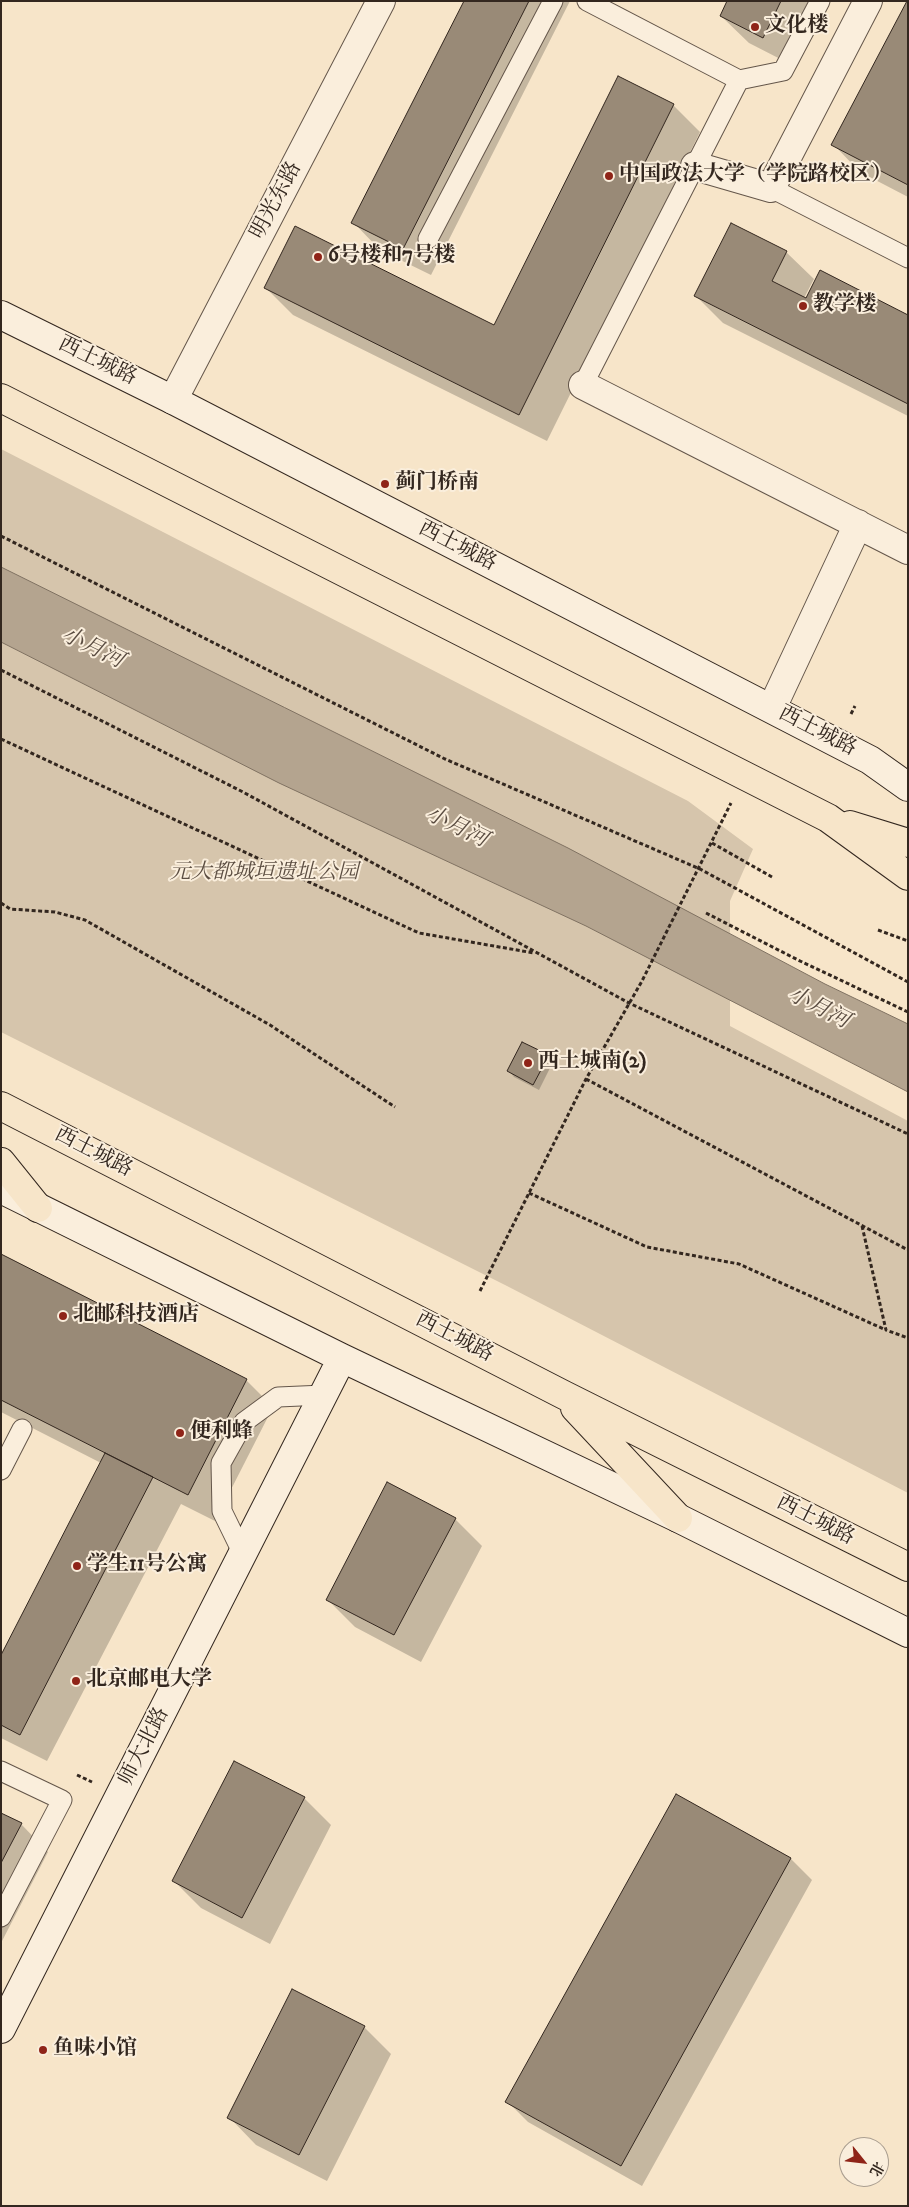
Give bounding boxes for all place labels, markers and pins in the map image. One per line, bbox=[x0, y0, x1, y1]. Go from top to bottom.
place label: 文化楼 bbox=[765, 14, 828, 40]
marker: 文化楼 bbox=[749, 21, 761, 33]
place label: 中国政法大学（学院路校区） bbox=[619, 163, 892, 189]
marker: 中国政法大学（学院路校区） bbox=[603, 170, 615, 182]
place label: 6号楼和7号楼 bbox=[328, 244, 455, 270]
marker: 6号楼和7号楼 bbox=[312, 251, 324, 263]
place label: 教学楼 bbox=[813, 293, 876, 319]
marker: 教学楼 bbox=[797, 300, 809, 312]
place label: 蓟门桥南 bbox=[395, 471, 479, 497]
marker: 蓟门桥南 bbox=[379, 478, 391, 490]
place label: 西土城南(2) bbox=[538, 1050, 646, 1076]
marker: 西土城南(2) bbox=[522, 1057, 534, 1069]
place label: 北邮科技酒店 bbox=[73, 1303, 199, 1329]
marker: 北邮科技酒店 bbox=[57, 1310, 69, 1322]
place label: 便利蜂 bbox=[190, 1420, 253, 1446]
marker: 便利蜂 bbox=[174, 1427, 186, 1439]
place label: 学生11号公寓 bbox=[87, 1553, 207, 1579]
marker: 学生11号公寓 bbox=[71, 1560, 83, 1572]
place label: 北京邮电大学 bbox=[86, 1668, 212, 1694]
marker: 北京邮电大学 bbox=[70, 1675, 82, 1687]
place label: 鱼味小馆 bbox=[53, 2037, 137, 2063]
marker: 鱼味小馆 bbox=[37, 2044, 49, 2056]

